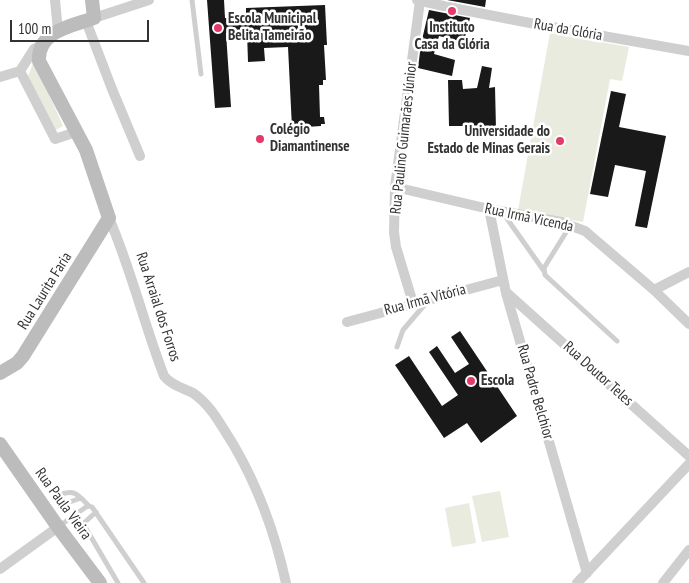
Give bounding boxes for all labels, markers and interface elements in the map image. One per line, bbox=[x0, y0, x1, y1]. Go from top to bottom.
marker: Instituto Casa da Glória bbox=[446, 5, 458, 17]
scale bar bbox=[12, 10, 151, 42]
place label: Escola Municipal Belita Tameirão bbox=[228, 10, 316, 45]
street label: Rua da Glória bbox=[532, 15, 604, 45]
text: 100 m bbox=[18, 19, 51, 38]
place label: Instituto Casa da Glória bbox=[414, 19, 490, 54]
marker: Escola Municipal Belita Tameirão bbox=[212, 22, 224, 34]
street label: Rua Paulino Guimarães Júnior bbox=[387, 61, 421, 215]
place label: Colégio Diamantinense bbox=[270, 121, 350, 156]
place label: Universidade do Estado de Minas Gerais bbox=[427, 123, 550, 158]
marker: Colégio Diamantinense bbox=[254, 133, 266, 145]
marker: Universidade do Estado de Minas Gerais bbox=[554, 135, 566, 147]
street label: Rua Irmã Vicenda bbox=[483, 200, 575, 236]
street label: Rua Laurita Faria bbox=[14, 249, 76, 333]
street label: Rua Arraial dos Forros bbox=[132, 250, 184, 364]
street label: Rua Irmã Vitória bbox=[382, 281, 468, 319]
street label: Rua Doutor Teles bbox=[559, 338, 637, 410]
street label: Rua Padre Belchior bbox=[513, 343, 557, 441]
place label: Escola bbox=[481, 372, 514, 390]
marker: Escola bbox=[465, 375, 477, 387]
street label: Rua Paula Vieira bbox=[31, 465, 95, 543]

